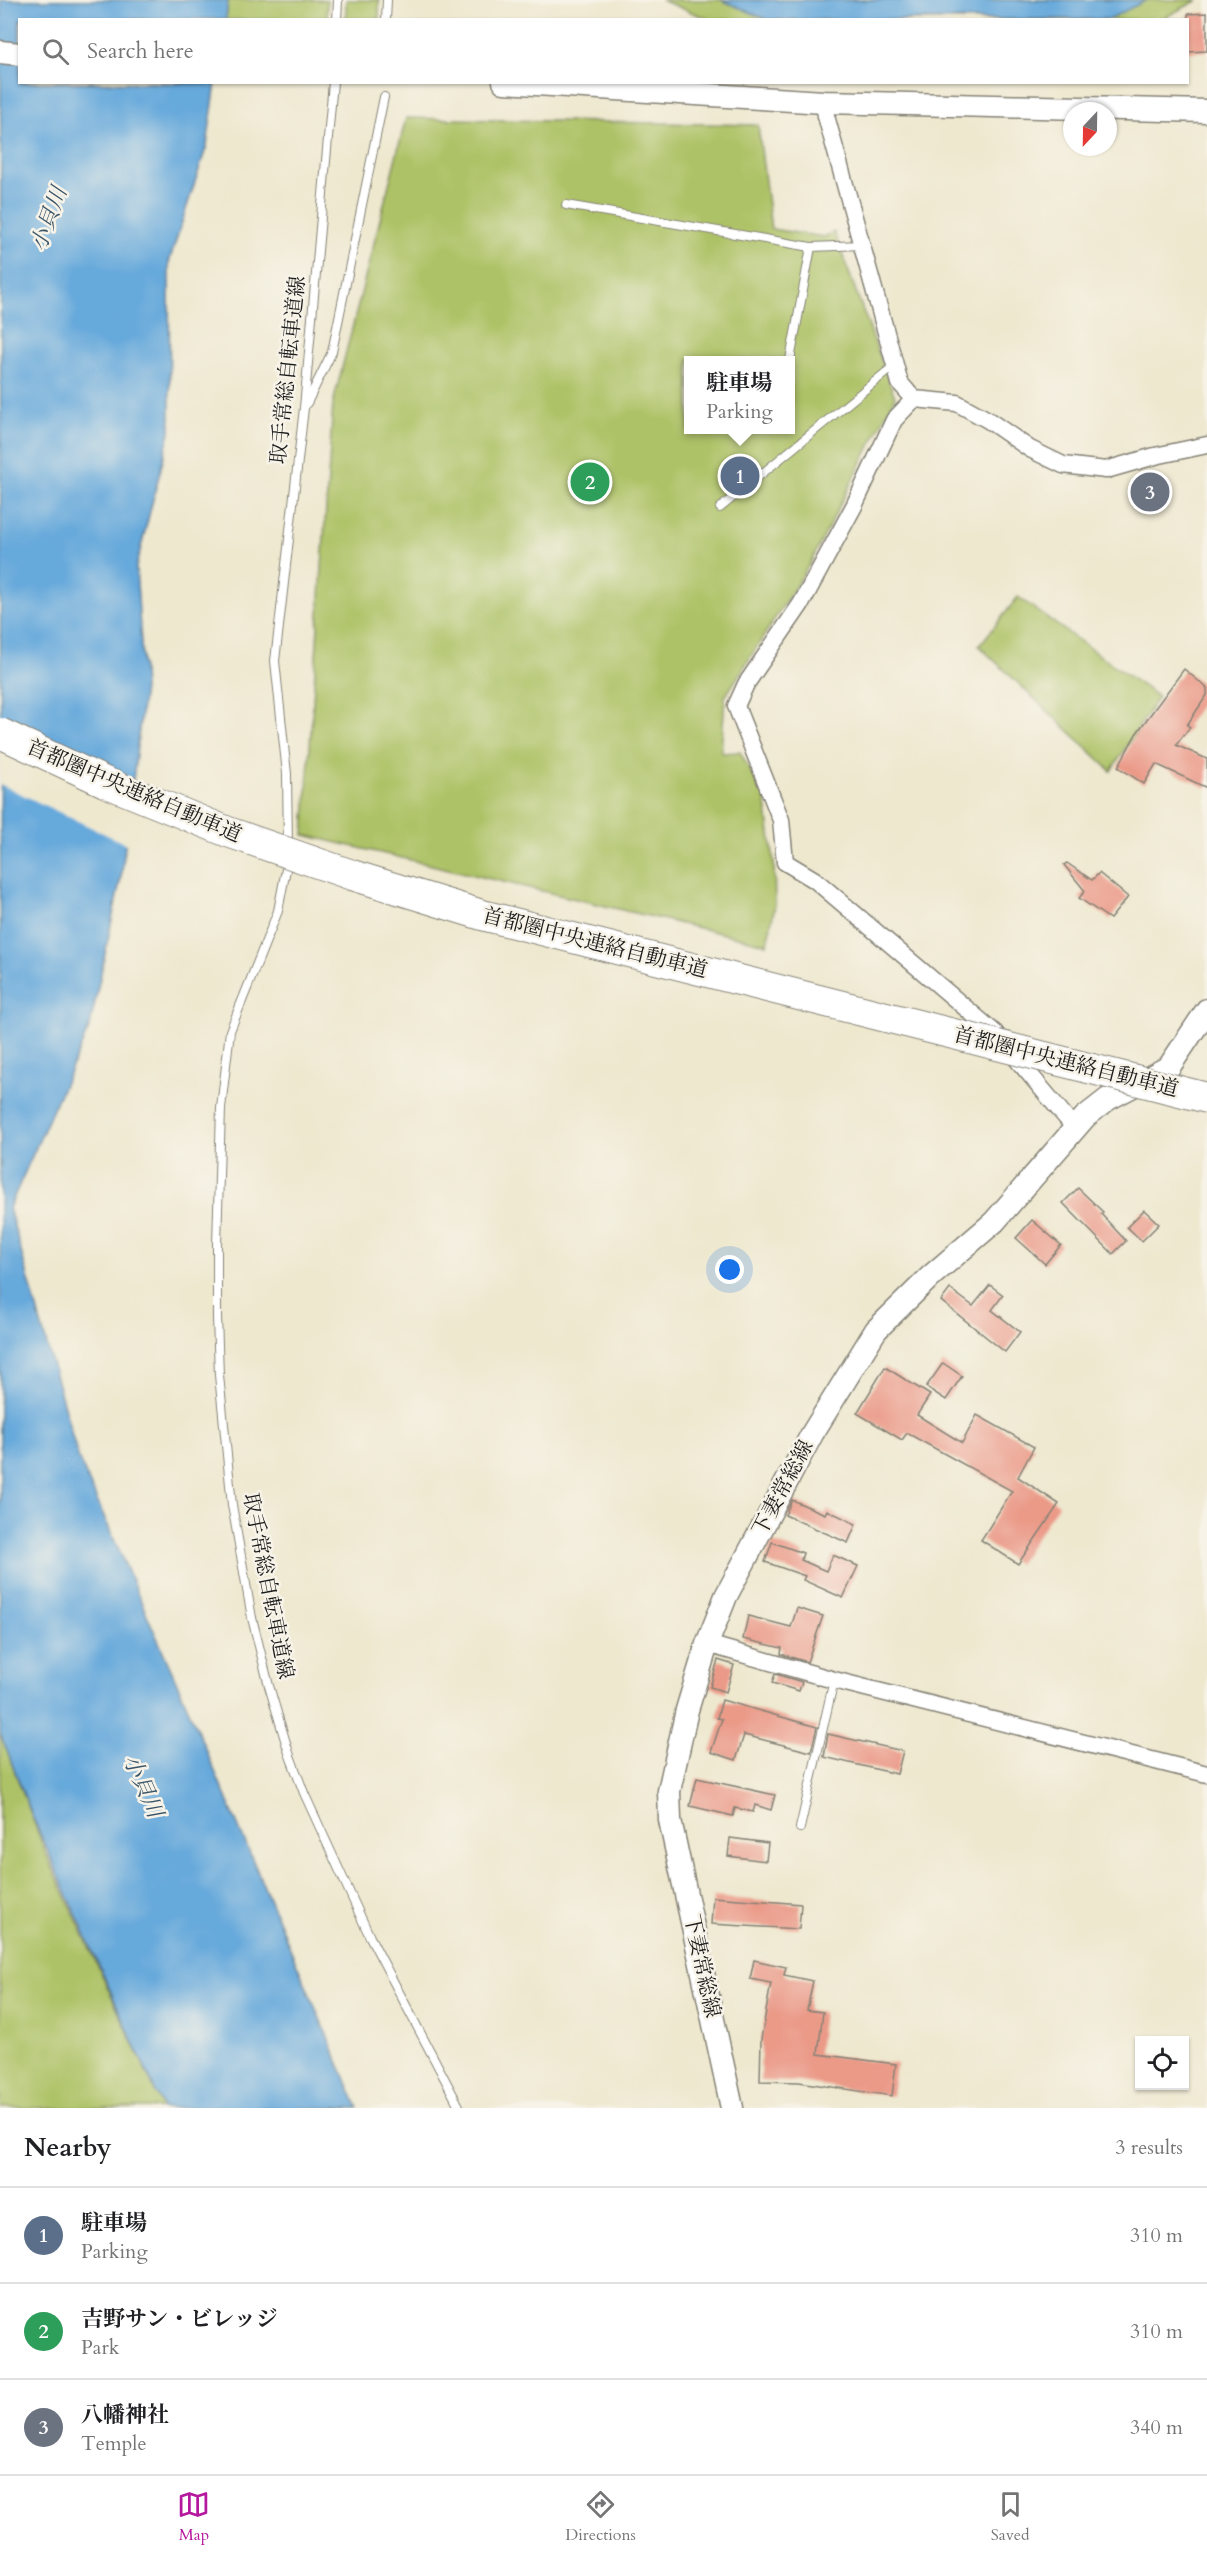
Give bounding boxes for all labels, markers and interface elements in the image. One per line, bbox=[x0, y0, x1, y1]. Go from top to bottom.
search box bbox=[18, 18, 1189, 84]
icon: search bbox=[39, 35, 72, 68]
text: Search here bbox=[87, 36, 194, 66]
north arrow bbox=[1063, 102, 1117, 156]
water label: 小貝川 bbox=[24, 181, 75, 255]
street label: 取手常総自転車道線 bbox=[264, 275, 312, 465]
popup bbox=[684, 356, 795, 434]
text: 駐車場 bbox=[706, 368, 772, 398]
text: Parking bbox=[706, 398, 773, 425]
pin: 1 bbox=[720, 454, 760, 498]
pin: 2 bbox=[570, 460, 610, 504]
pin: 3 bbox=[1130, 470, 1170, 514]
street label: 首都圏中央連絡自動車道 bbox=[22, 733, 246, 849]
street label: 首都圏中央連絡自動車道 bbox=[479, 901, 711, 985]
street label: 首都圏中央連絡自動車道 bbox=[950, 1020, 1182, 1104]
your location bbox=[715, 1255, 744, 1284]
street label: 下妻常総線 bbox=[746, 1435, 820, 1541]
street label: 取手常総自転車道線 bbox=[236, 1490, 300, 1682]
water label: 小貝川 bbox=[116, 1750, 171, 1824]
street label: 下妻常総線 bbox=[677, 1912, 727, 2020]
map controls bbox=[1135, 2036, 1189, 2090]
button: locate bbox=[1135, 2036, 1189, 2090]
text: Nearby bbox=[24, 2130, 112, 2165]
text: 3 results bbox=[1115, 2134, 1183, 2161]
text: 駐車場 bbox=[81, 2208, 147, 2238]
text: 1 bbox=[38, 2222, 49, 2249]
text: 310 m bbox=[1130, 2222, 1183, 2249]
text: Parking bbox=[81, 2238, 148, 2265]
text: 吉野サン・ビレッジ bbox=[81, 2304, 278, 2334]
text: 2 bbox=[38, 2318, 49, 2345]
text: 310 m bbox=[1130, 2318, 1183, 2345]
text: Park bbox=[81, 2334, 119, 2361]
text: 八幡神社 bbox=[81, 2400, 169, 2430]
text: 3 bbox=[38, 2414, 49, 2441]
text: 340 m bbox=[1130, 2414, 1183, 2441]
text: Temple bbox=[81, 2430, 146, 2457]
tab: Map bbox=[177, 2488, 210, 2546]
tab: Directions bbox=[565, 2488, 636, 2546]
tab: Saved bbox=[991, 2488, 1030, 2546]

